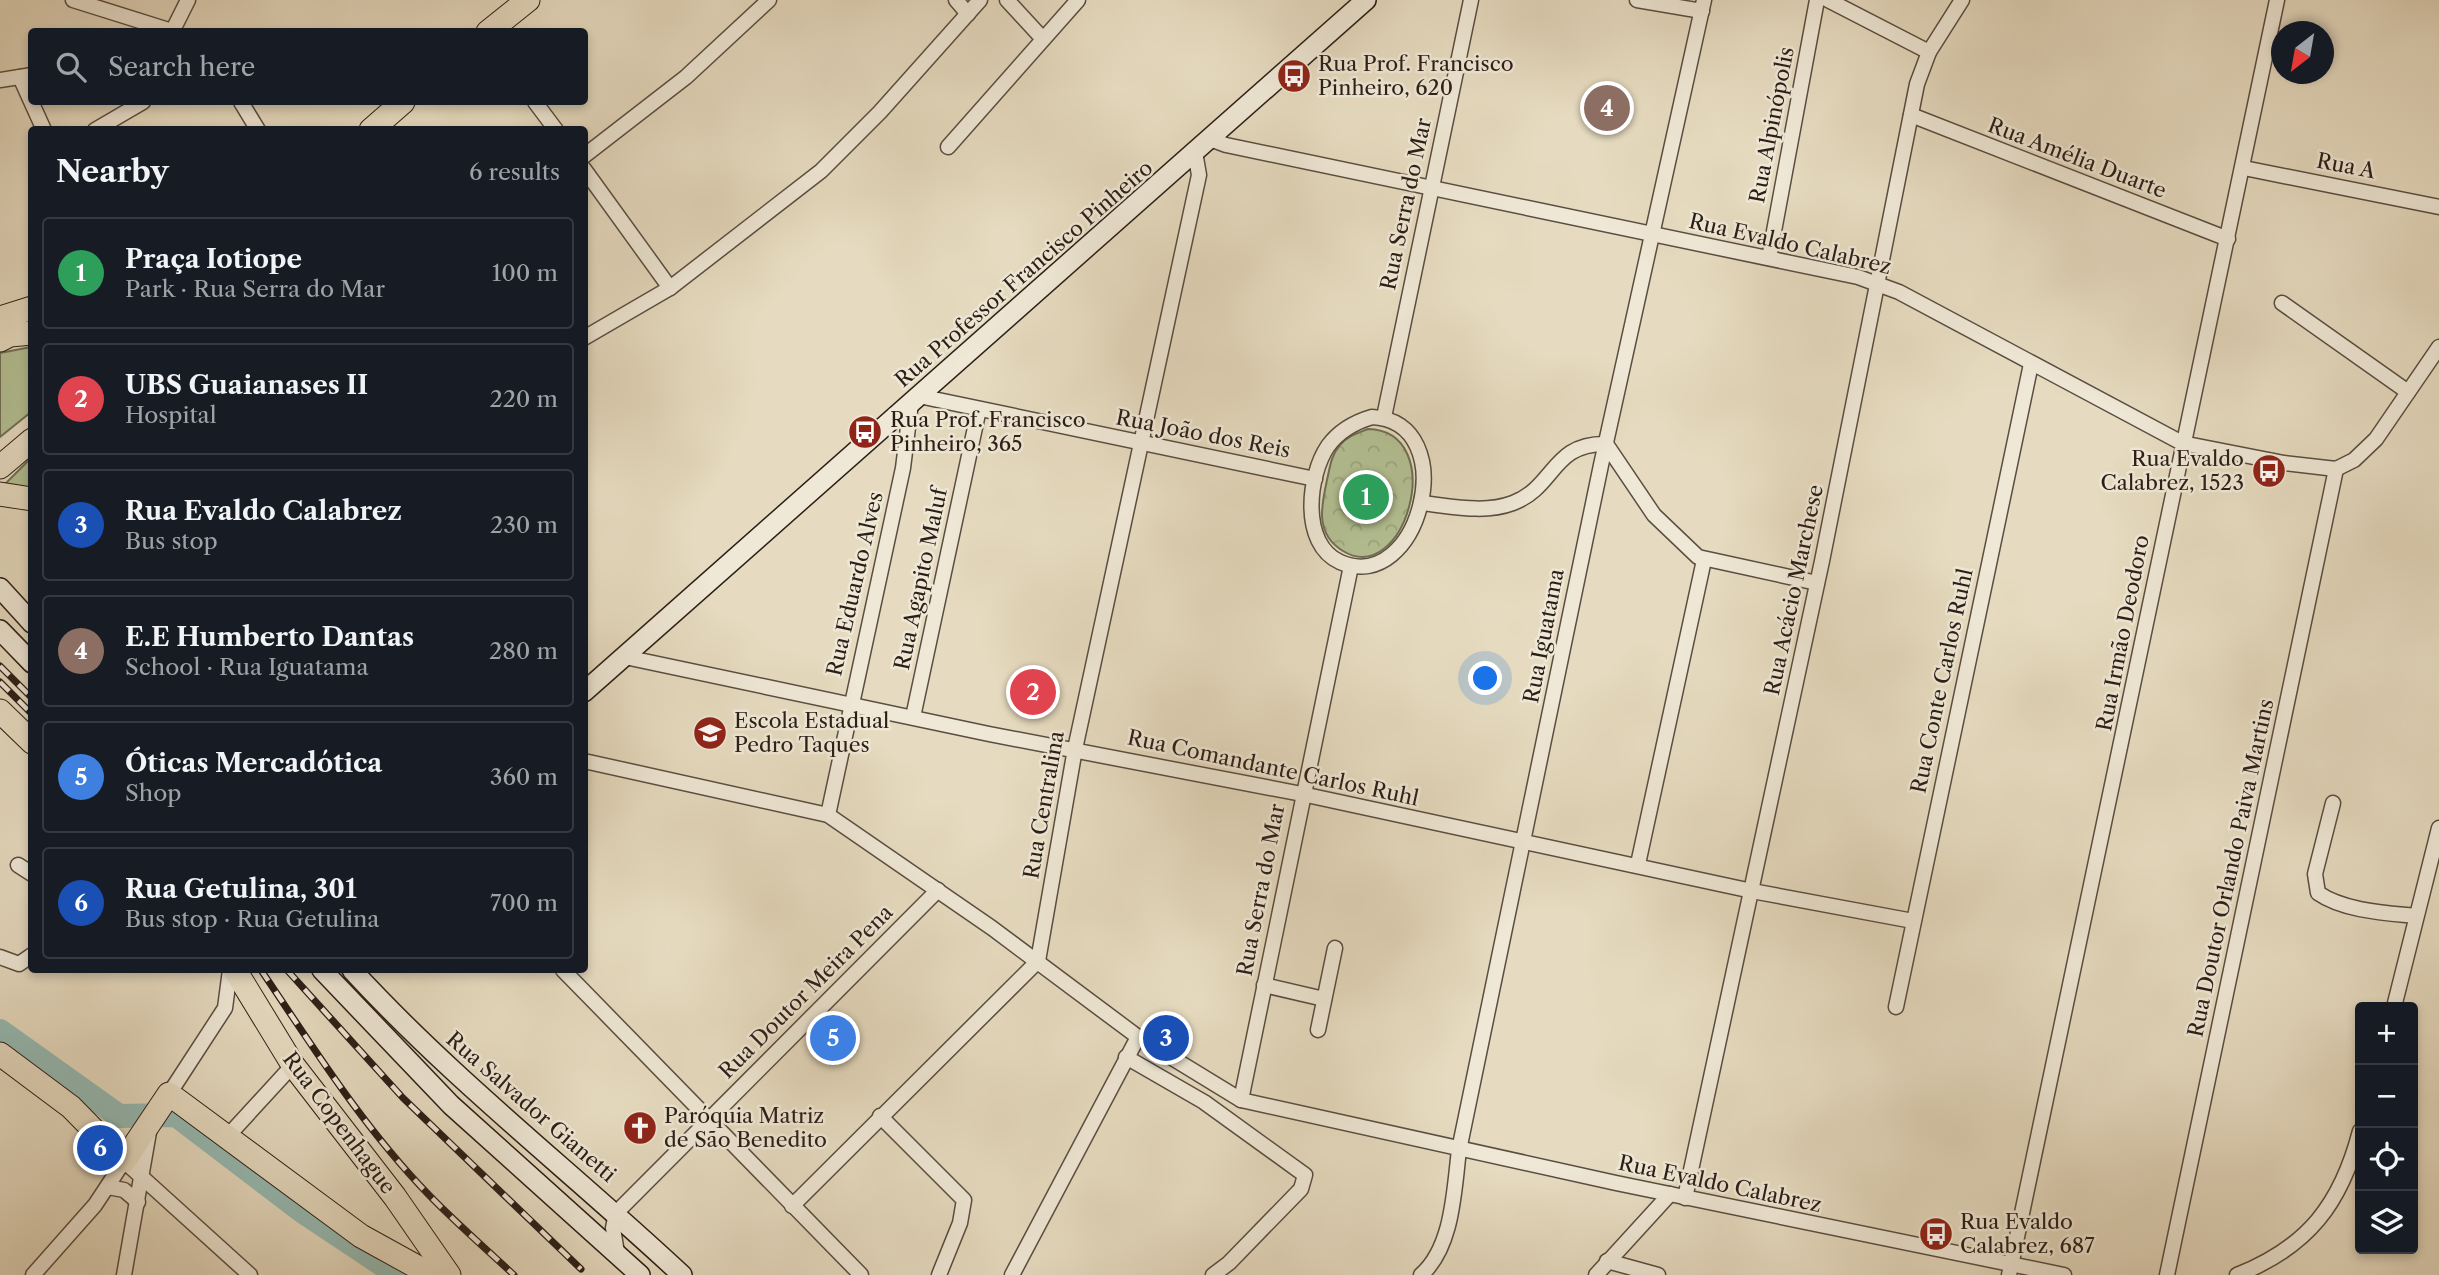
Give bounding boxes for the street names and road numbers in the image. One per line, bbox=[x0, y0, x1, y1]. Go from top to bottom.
street label: Rua Alpinópolis bbox=[1744, 45, 1799, 205]
street label: Rua Amélia Duarte bbox=[1985, 112, 2170, 203]
street label: Rua Serra do Mar bbox=[1375, 115, 1436, 292]
street label: Rua A bbox=[2315, 148, 2378, 184]
street label: Rua Professor Francisco Pinheiro bbox=[890, 155, 1158, 392]
street label: Rua Evaldo Calabrez bbox=[1687, 208, 1894, 279]
street label: Rua João dos Reis bbox=[1114, 404, 1292, 463]
street label: Rua Acácio Marchese bbox=[1759, 482, 1828, 697]
street label: Rua Agapito Maluf bbox=[889, 483, 953, 672]
street label: Rua Eduardo Alves bbox=[821, 489, 888, 678]
street label: Rua Irmão Deodoro bbox=[2091, 533, 2154, 733]
street label: Rua Iguatama bbox=[1518, 566, 1569, 705]
street label: Rua Conte Carlos Ruhl bbox=[1905, 566, 1978, 796]
street label: Rua Doutor Orlando Paiva Martins bbox=[2182, 697, 2279, 1039]
street label: Rua Comandante Carlos Ruhl bbox=[1125, 724, 1421, 811]
street label: Rua Centralina bbox=[1018, 728, 1069, 881]
street label: Rua Serra do Mar bbox=[1232, 801, 1290, 978]
street label: Rua Doutor Meira Pena bbox=[714, 899, 898, 1084]
street label: Rua Salvador Gianetti bbox=[441, 1026, 621, 1187]
street label: Rua Copenhague bbox=[278, 1047, 401, 1199]
street label: Rua Evaldo Calabrez bbox=[1616, 1150, 1824, 1217]

